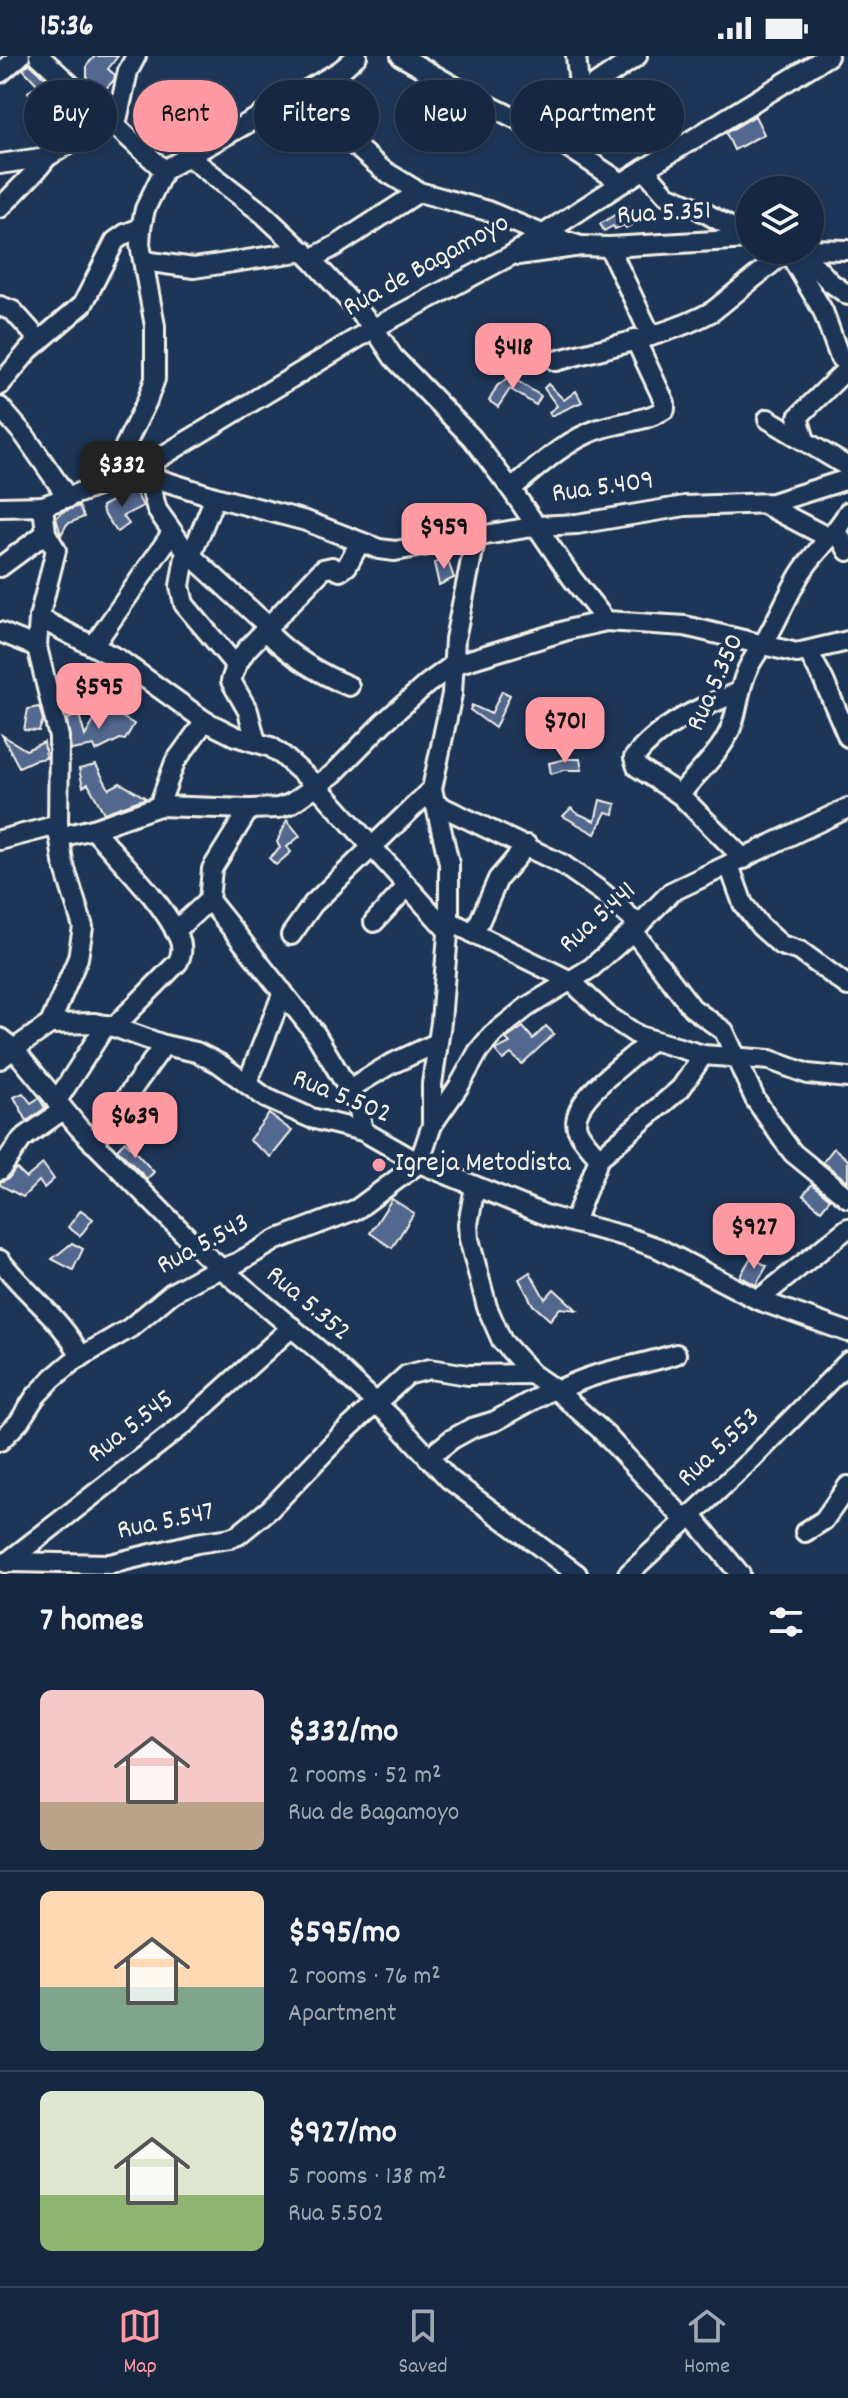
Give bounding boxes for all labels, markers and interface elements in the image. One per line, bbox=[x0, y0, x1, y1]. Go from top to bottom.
text: 15:36 bbox=[40, 7, 93, 50]
chip: Buy bbox=[24, 80, 117, 152]
chip: Rent bbox=[133, 80, 238, 152]
chip: Filters bbox=[254, 80, 379, 152]
chip: New bbox=[395, 80, 495, 152]
chip: Apartment bbox=[511, 80, 684, 152]
map controls bbox=[736, 176, 824, 264]
button: layers bbox=[736, 176, 824, 264]
street label: Rua 5.351 bbox=[616, 193, 712, 237]
street label: Rua de Bagamoyo bbox=[337, 205, 517, 329]
pin: $418 bbox=[466, 323, 560, 391]
text: $418 bbox=[493, 330, 533, 367]
pin: $332 bbox=[75, 441, 169, 509]
text: $332 bbox=[98, 448, 146, 485]
street label: Rua 5.409 bbox=[549, 462, 657, 516]
pin: $959 bbox=[397, 503, 491, 571]
text: $959 bbox=[419, 510, 469, 547]
street label: Rua 5.350 bbox=[678, 628, 756, 738]
pin: $595 bbox=[52, 663, 146, 731]
text: $595 bbox=[74, 670, 124, 707]
pin: $701 bbox=[518, 697, 612, 765]
text: $701 bbox=[543, 704, 587, 741]
street label: Rua 5.441 bbox=[551, 873, 647, 965]
street label: Rua 5.502 bbox=[286, 1060, 396, 1136]
pin: $639 bbox=[88, 1092, 182, 1160]
text: $639 bbox=[110, 1099, 160, 1136]
place label: Igreja Metodista bbox=[395, 1145, 571, 1185]
marker: Igreja Metodista bbox=[370, 1156, 388, 1174]
pin: $927 bbox=[707, 1203, 801, 1271]
street label: Rua 5.543 bbox=[151, 1205, 257, 1287]
text: $927 bbox=[731, 1210, 777, 1247]
street label: Rua 5.352 bbox=[256, 1257, 358, 1353]
street label: Rua 5.545 bbox=[80, 1381, 184, 1475]
street label: Rua 5.553 bbox=[669, 1400, 771, 1498]
street label: Rua 5.547 bbox=[114, 1493, 218, 1553]
text: 7 homes bbox=[40, 1598, 144, 1647]
icon: filters bbox=[764, 1600, 808, 1644]
text: $332/mo bbox=[288, 1709, 398, 1758]
icon: home bbox=[104, 1722, 200, 1818]
text: 2 rooms · 52 m² bbox=[288, 1758, 441, 1795]
text: Rua de Bagamoyo bbox=[288, 1795, 459, 1832]
text: $595/mo bbox=[288, 1910, 400, 1959]
icon: home bbox=[104, 1923, 200, 2019]
text: 2 rooms · 76 m² bbox=[288, 1959, 441, 1996]
text: Apartment bbox=[288, 1996, 397, 2033]
text: $927/mo bbox=[288, 2110, 397, 2159]
icon: home bbox=[104, 2123, 200, 2219]
text: 5 rooms · 138 m² bbox=[288, 2159, 446, 2196]
text: Rua 5.502 bbox=[288, 2196, 384, 2233]
tab: Map bbox=[118, 2304, 162, 2383]
tab: Saved bbox=[398, 2304, 448, 2383]
tab: Home bbox=[684, 2304, 730, 2383]

